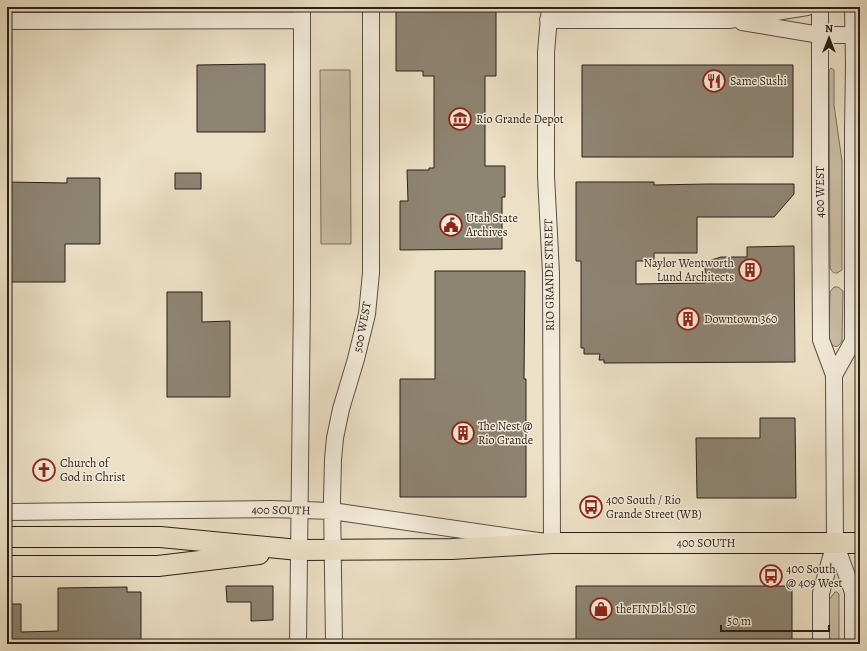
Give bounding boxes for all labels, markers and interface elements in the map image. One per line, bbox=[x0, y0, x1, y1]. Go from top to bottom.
north arrow bbox=[809, 18, 849, 58]
text: N bbox=[825, 21, 833, 36]
restaurant icon: Same Sushi bbox=[701, 68, 727, 94]
place label: Same Sushi bbox=[730, 73, 787, 89]
museum icon: Rio Grande Depot bbox=[447, 106, 473, 132]
place label: Rio Grande Depot bbox=[476, 111, 564, 127]
street label: 400 WEST bbox=[812, 166, 828, 218]
place label: Utah State Archives bbox=[465, 210, 518, 240]
public building icon: Utah State Archives bbox=[438, 212, 464, 238]
street label: RIO GRANDE STREET bbox=[540, 218, 558, 331]
place label: Naylor Wentworth Lund Architects bbox=[644, 255, 735, 285]
building icon: Naylor Wentworth Lund Architects bbox=[737, 257, 763, 283]
street label: 500 WEST bbox=[349, 300, 375, 354]
building icon: Downtown 360 bbox=[675, 306, 701, 332]
place label: Downtown 360 bbox=[704, 311, 777, 327]
place label: The Nest @ Rio Grande bbox=[478, 418, 533, 448]
building icon: The Nest @ Rio Grande bbox=[450, 420, 476, 446]
place label: Church of God in Christ bbox=[60, 455, 126, 485]
church icon: Church of God in Christ bbox=[31, 457, 57, 483]
place label: 400 South / Rio Grande Street (WB) bbox=[606, 492, 701, 522]
bus stop icon: 400 South / Rio Grande Street (WB) bbox=[578, 494, 604, 520]
street label: 400 SOUTH bbox=[251, 501, 311, 519]
street label: 400 SOUTH bbox=[676, 535, 736, 551]
place label: 400 South @ 409 West bbox=[786, 561, 843, 591]
bus stop icon: 400 South @ 409 West bbox=[758, 563, 784, 589]
shop icon: theFINDlab SLC bbox=[588, 596, 614, 622]
place label: theFINDlab SLC bbox=[616, 601, 696, 617]
scale bar bbox=[721, 607, 829, 633]
text: 50 m bbox=[727, 613, 751, 629]

